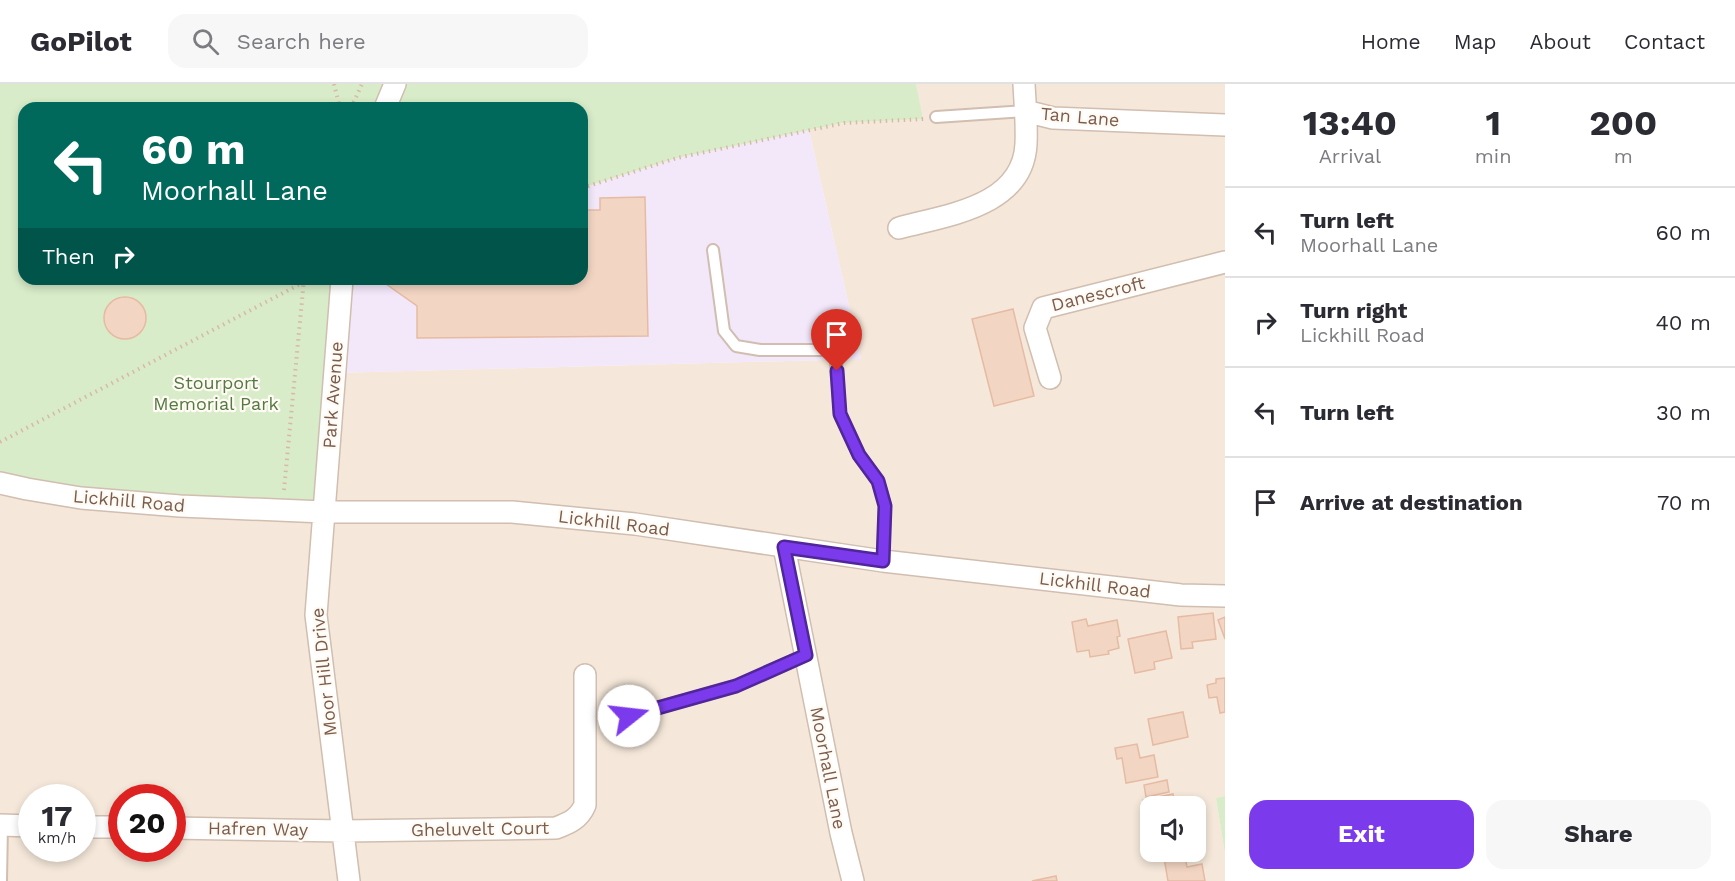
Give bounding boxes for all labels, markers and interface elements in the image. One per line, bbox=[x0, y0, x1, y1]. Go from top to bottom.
search box bbox=[168, 14, 588, 68]
text: GoPilot bbox=[30, 25, 132, 58]
icon: search bbox=[189, 25, 222, 58]
text: Search here bbox=[237, 29, 366, 54]
text: Home bbox=[1361, 29, 1421, 54]
text: Map bbox=[1454, 29, 1497, 54]
text: About bbox=[1530, 29, 1591, 54]
text: Contact bbox=[1624, 29, 1705, 54]
text: 13:40 bbox=[1303, 102, 1397, 144]
text: 1 bbox=[1485, 102, 1501, 144]
text: 200 bbox=[1589, 102, 1657, 144]
street label: Tan Lane bbox=[1040, 103, 1120, 130]
text: 60 m bbox=[141, 125, 245, 174]
icon: left bbox=[42, 126, 120, 204]
text: Arrival bbox=[1319, 144, 1381, 168]
text: min bbox=[1475, 144, 1512, 168]
text: m bbox=[1614, 144, 1633, 168]
text: Moorhall Lane bbox=[141, 175, 328, 207]
text: Turn left bbox=[1300, 208, 1394, 233]
icon: left bbox=[1249, 216, 1282, 249]
text: 60 m bbox=[1655, 220, 1711, 245]
text: Moorhall Lane bbox=[1300, 233, 1438, 257]
icon: right bbox=[107, 240, 140, 273]
text: Then bbox=[42, 244, 95, 269]
street label: Danescroft bbox=[1049, 272, 1147, 315]
text: Turn right bbox=[1300, 298, 1407, 323]
icon: right bbox=[1249, 306, 1282, 339]
pin bbox=[811, 309, 862, 371]
text: 40 m bbox=[1655, 310, 1711, 335]
icon: arrive bbox=[820, 318, 853, 351]
text: Lickhill Road bbox=[1300, 323, 1425, 347]
street label: Park Avenue bbox=[318, 341, 347, 449]
park label: Stourport Memorial Park bbox=[153, 372, 279, 414]
icon: left bbox=[1249, 396, 1282, 429]
text: Turn left bbox=[1300, 400, 1394, 425]
text: 30 m bbox=[1656, 400, 1711, 425]
street label: Lickhill Road bbox=[72, 485, 186, 516]
icon: arrive bbox=[1249, 486, 1282, 519]
text: Arrive at destination bbox=[1300, 490, 1523, 515]
text: 70 m bbox=[1657, 490, 1711, 515]
street label: Lickhill Road bbox=[557, 505, 671, 540]
street label: Lickhill Road bbox=[1038, 567, 1152, 602]
street label: Moor Hill Drive bbox=[306, 607, 341, 737]
position arrow bbox=[597, 684, 661, 748]
street label: Moorhall Lane bbox=[806, 705, 851, 831]
speed limit sign: 20 bbox=[108, 784, 186, 862]
map controls bbox=[1140, 796, 1206, 862]
button: sound bbox=[1140, 796, 1206, 862]
text: 17 bbox=[41, 798, 73, 833]
button: Exit bbox=[1249, 800, 1474, 869]
button: Share bbox=[1486, 800, 1711, 869]
street label: Hafren Way bbox=[208, 817, 309, 840]
street label: Gheluvelt Court bbox=[411, 817, 550, 840]
text: km/h bbox=[38, 829, 76, 847]

